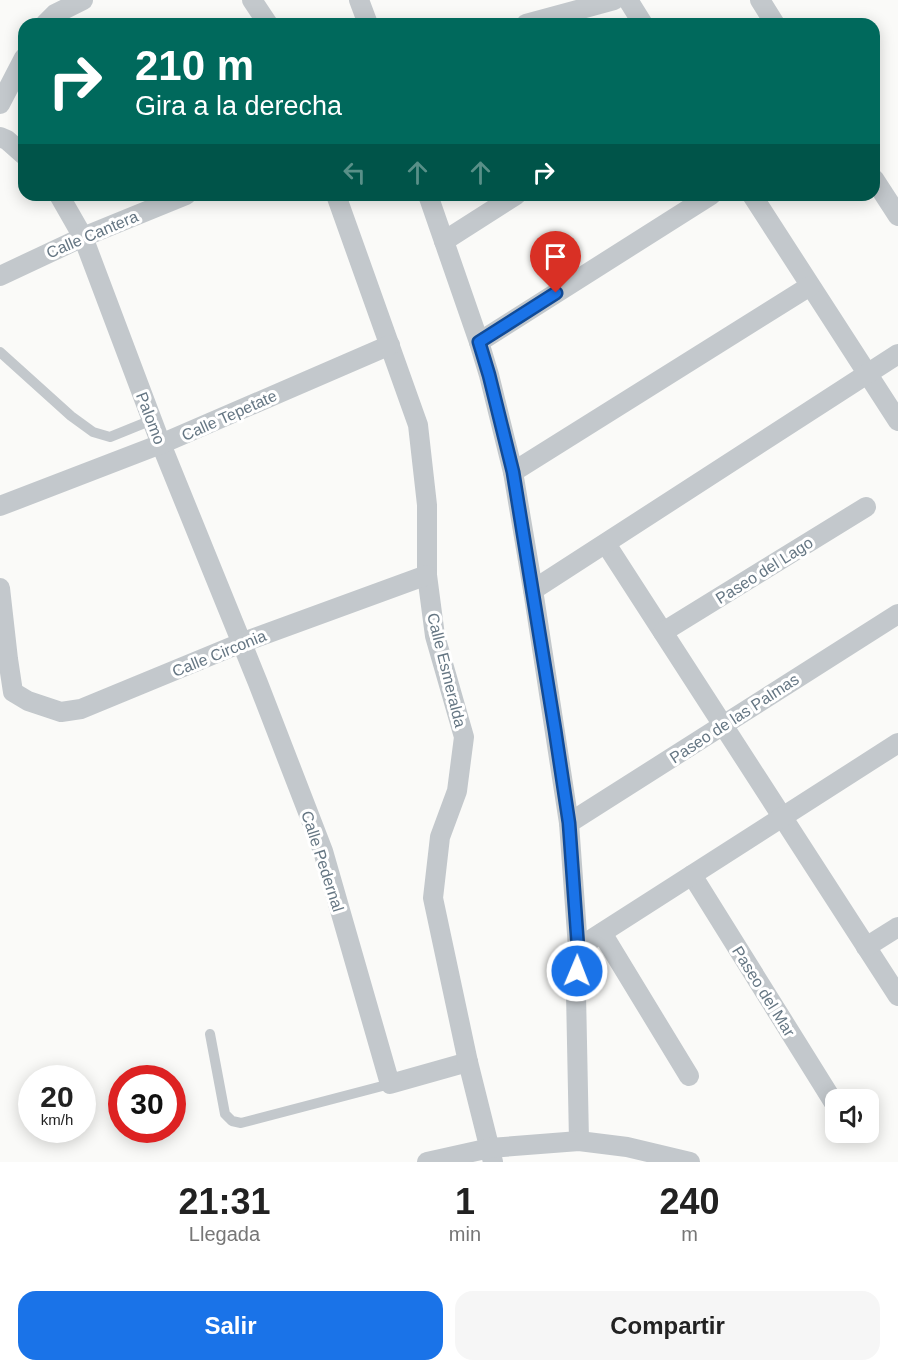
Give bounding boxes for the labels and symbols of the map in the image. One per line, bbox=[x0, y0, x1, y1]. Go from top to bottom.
street label: Calle Cantera bbox=[44, 207, 141, 261]
pin bbox=[530, 231, 581, 293]
street label: Calle Tepetate bbox=[179, 387, 279, 444]
street label: Palomo bbox=[133, 390, 168, 447]
street label: Paseo del Lago bbox=[713, 534, 816, 607]
street label: Calle Esmeralda bbox=[424, 611, 469, 729]
street label: Calle Circonia bbox=[170, 627, 269, 680]
street label: Paseo de las Palmas bbox=[667, 670, 802, 766]
street label: Calle Pedernal bbox=[298, 809, 347, 914]
position arrow bbox=[545, 939, 609, 1003]
street label: Paseo del Mar bbox=[729, 943, 798, 1040]
speed limit sign: 30 bbox=[108, 1065, 186, 1143]

